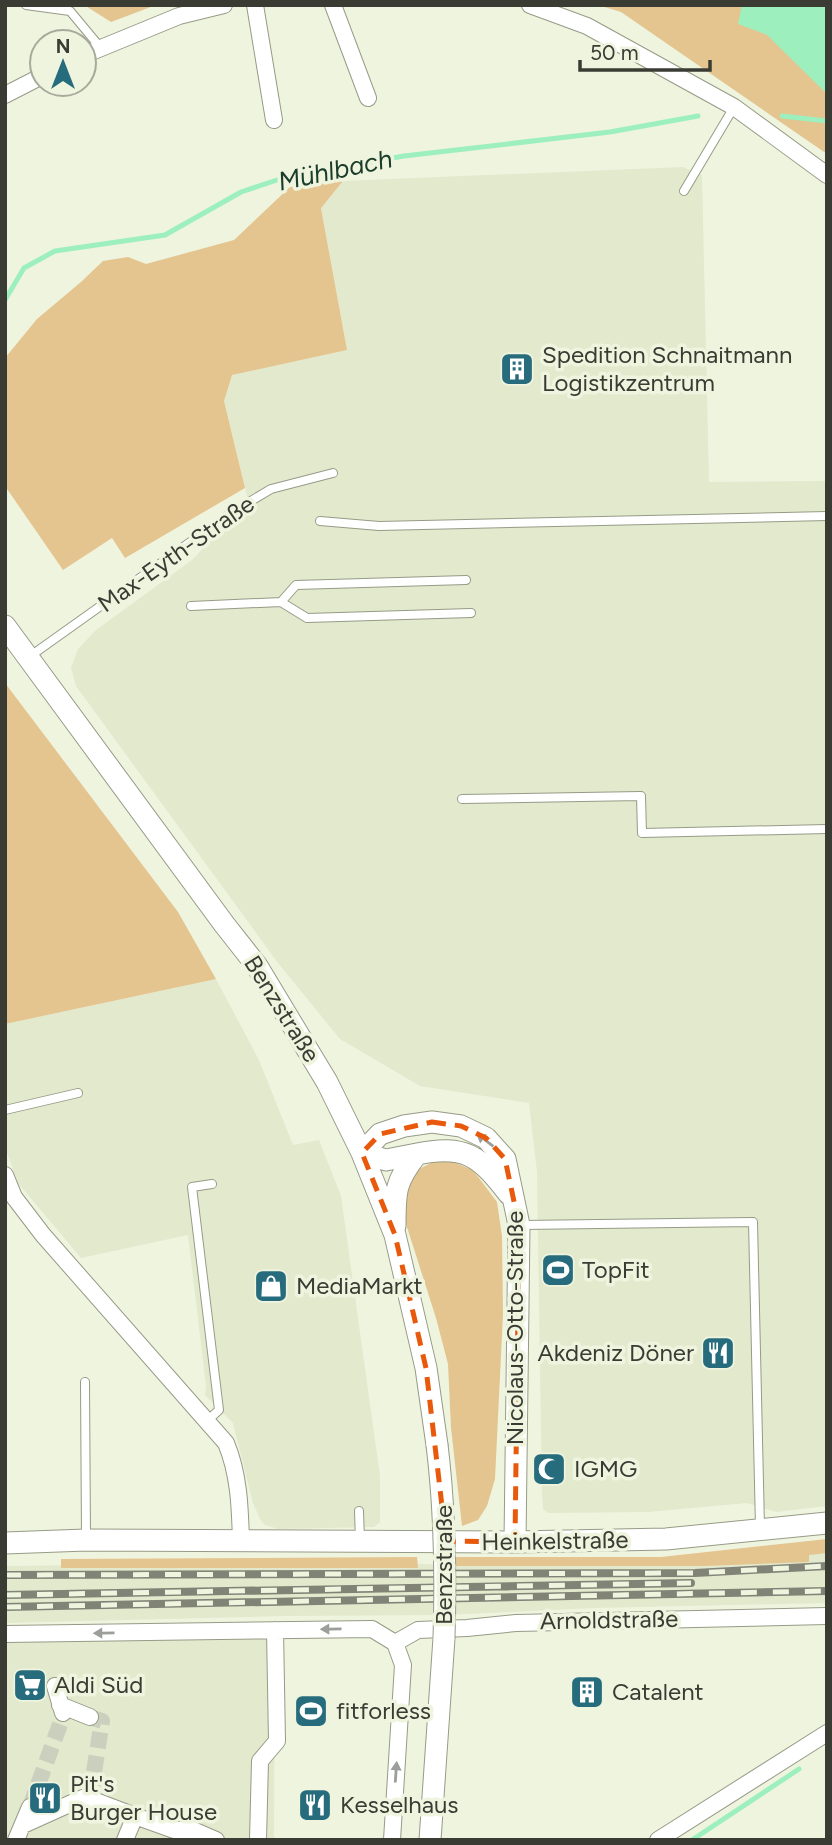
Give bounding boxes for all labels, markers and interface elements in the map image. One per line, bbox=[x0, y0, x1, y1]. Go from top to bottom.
north arrow bbox=[28, 28, 98, 98]
scale bar bbox=[580, 28, 710, 72]
text: N bbox=[56, 35, 70, 58]
text: 50 m bbox=[590, 40, 639, 65]
water label: Mühlbach bbox=[275, 142, 395, 198]
place label: Spedition Schnaitmann Logistikzentrum bbox=[542, 340, 792, 397]
building icon: Spedition Schnaitmann Logistikzentrum bbox=[498, 350, 536, 388]
street label: Max-Eyth-Straße bbox=[92, 489, 259, 618]
street label: Benzstraße bbox=[238, 950, 327, 1067]
one-way arrow bbox=[476, 1133, 494, 1148]
street label: Nicolaus-Otto-Straße bbox=[500, 1211, 529, 1445]
sports icon: TopFit bbox=[539, 1251, 577, 1289]
place label: TopFit bbox=[582, 1255, 650, 1284]
shop icon: MediaMarkt bbox=[252, 1267, 290, 1305]
place label: MediaMarkt bbox=[296, 1271, 423, 1300]
restaurant icon: Akdeniz Döner bbox=[699, 1334, 737, 1372]
place label: Akdeniz Döner bbox=[537, 1338, 694, 1367]
mosque icon: IGMG bbox=[530, 1450, 568, 1488]
place label: IGMG bbox=[574, 1454, 637, 1483]
street label: Benzstraße bbox=[429, 1505, 458, 1625]
street label: Heinkelstraße bbox=[481, 1525, 629, 1556]
street label: Arnoldstraße bbox=[540, 1604, 678, 1635]
one-way arrow bbox=[320, 1623, 342, 1635]
one-way arrow bbox=[92, 1627, 114, 1638]
supermarket icon: Aldi Süd bbox=[11, 1666, 49, 1704]
place label: Aldi Süd bbox=[54, 1670, 143, 1699]
building icon: Catalent bbox=[568, 1673, 606, 1711]
place label: Catalent bbox=[612, 1677, 704, 1706]
sports icon: fitforless bbox=[292, 1692, 330, 1730]
place label: fitforless bbox=[336, 1696, 431, 1725]
one-way arrow bbox=[391, 1760, 402, 1782]
place label: Pit's Burger House bbox=[70, 1769, 217, 1826]
restaurant icon: Pit's Burger House bbox=[26, 1779, 64, 1817]
restaurant icon: Kesselhaus bbox=[296, 1786, 334, 1824]
place label: Kesselhaus bbox=[340, 1790, 459, 1819]

